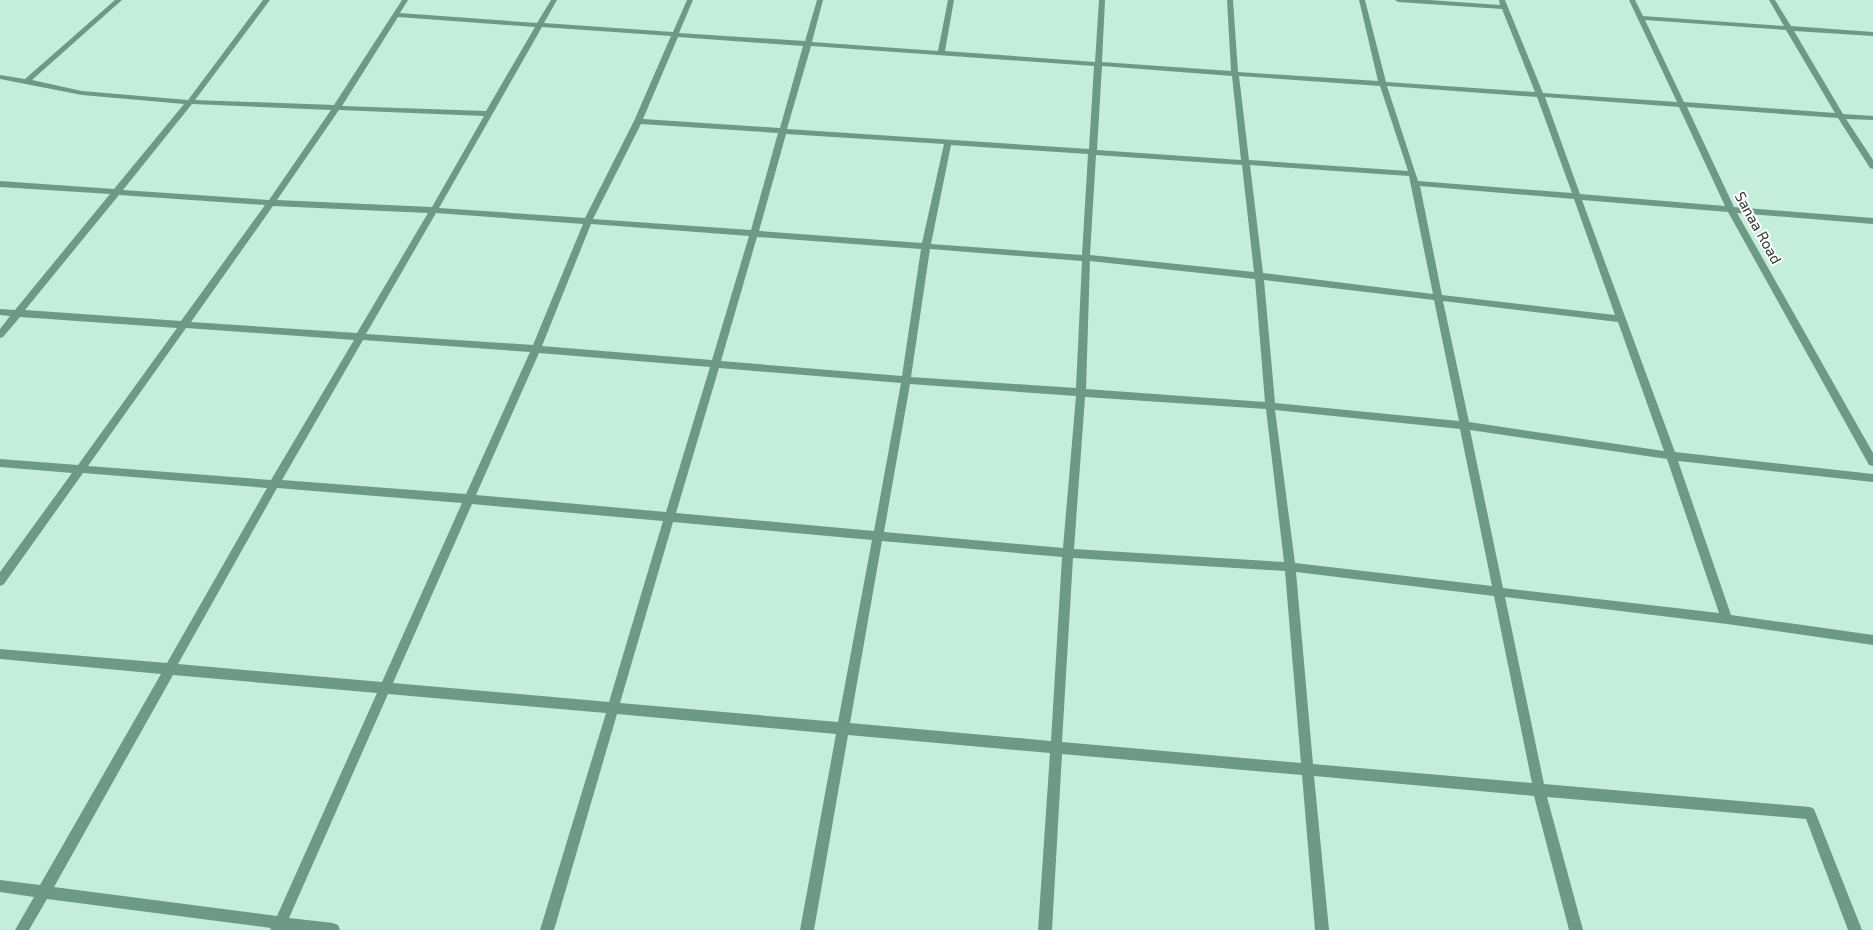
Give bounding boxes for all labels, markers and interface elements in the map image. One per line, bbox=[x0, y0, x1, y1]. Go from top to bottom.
street label: Sanaa Road bbox=[1732, 188, 1786, 267]

